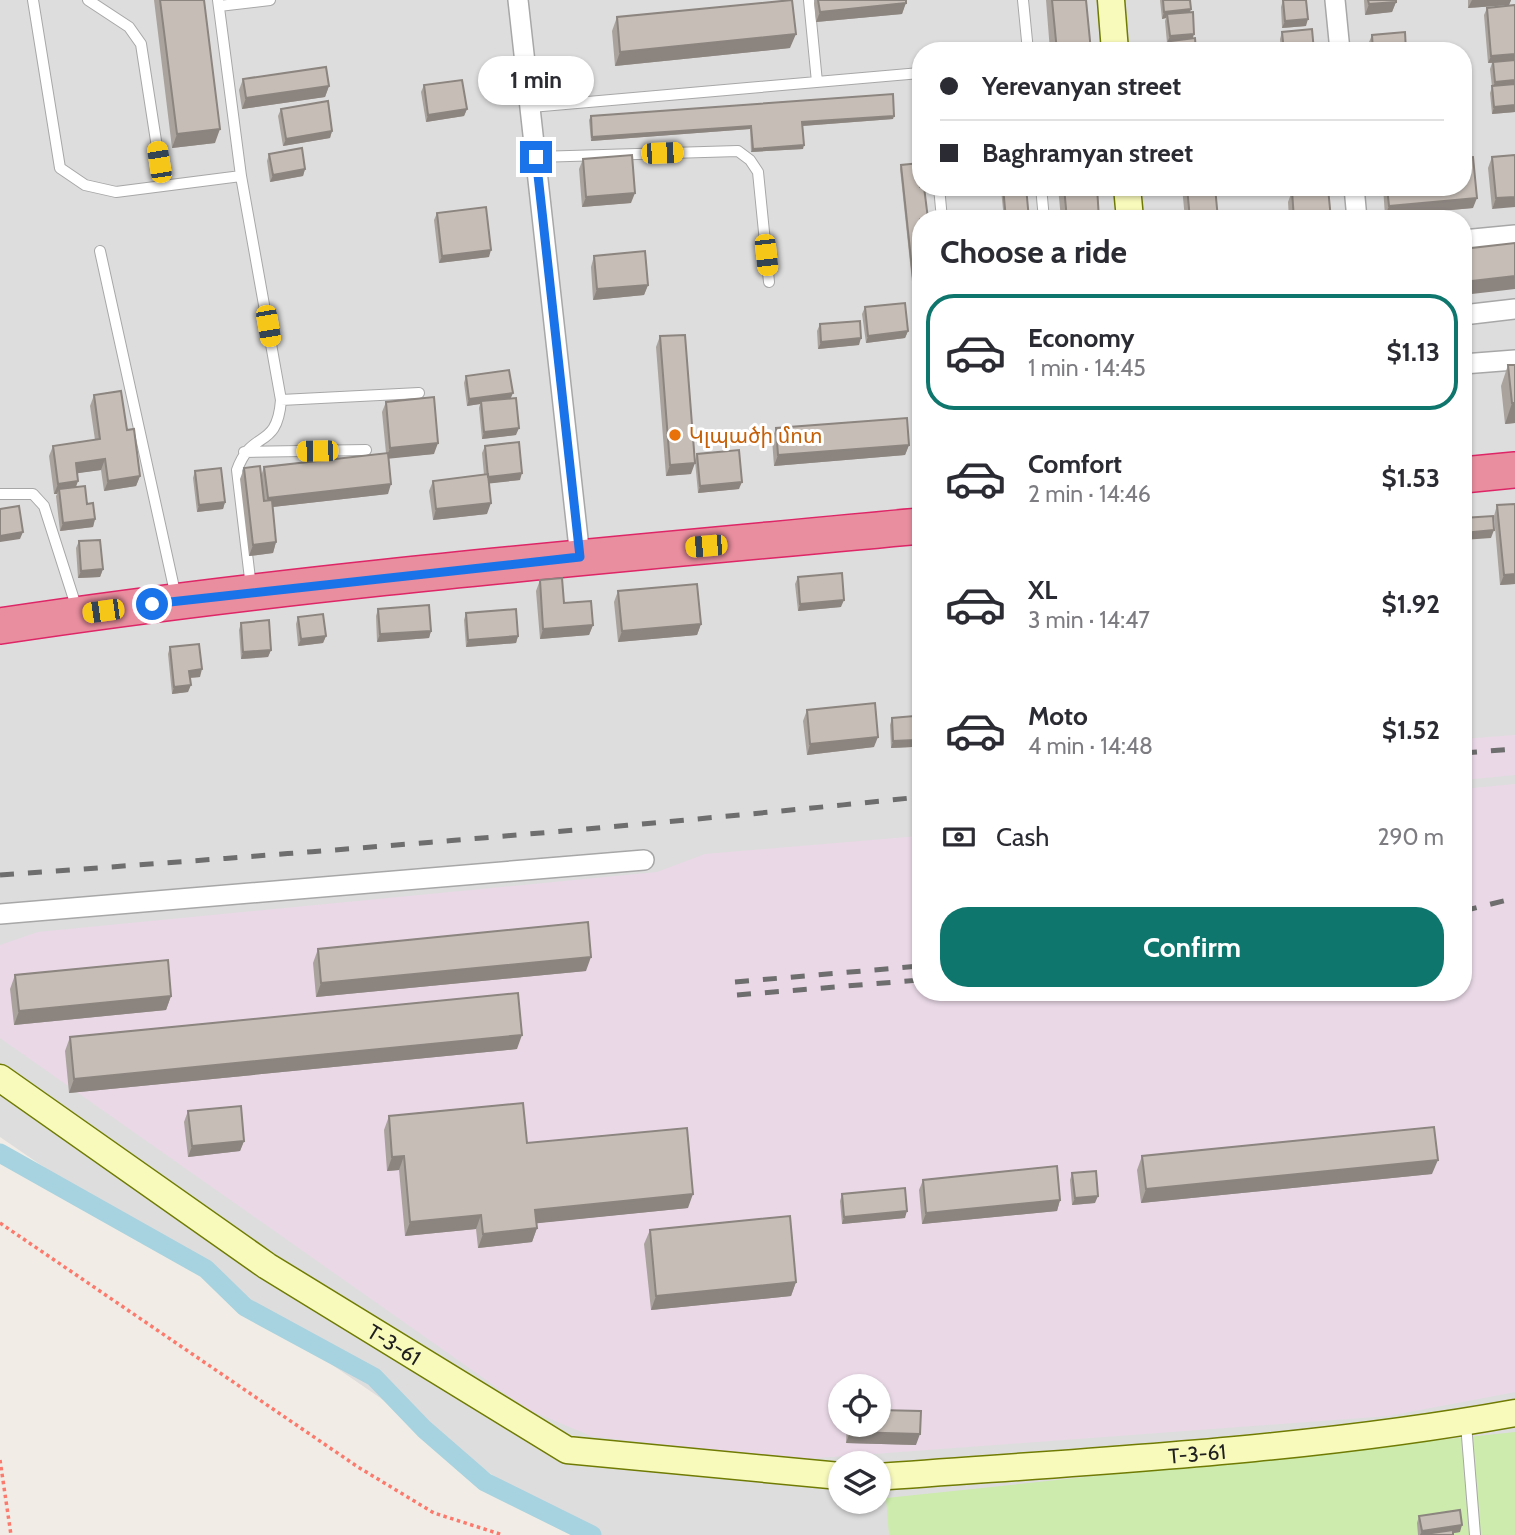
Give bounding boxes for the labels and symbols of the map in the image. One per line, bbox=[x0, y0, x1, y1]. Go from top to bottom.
callout: 1 min bbox=[478, 55, 594, 104]
car bbox=[146, 140, 173, 184]
route end bbox=[520, 141, 552, 173]
car bbox=[641, 142, 684, 164]
car bbox=[754, 233, 779, 277]
car bbox=[255, 303, 282, 349]
place label: Կլպածի մոտ bbox=[689, 423, 822, 448]
marker: Կլպածի մոտ bbox=[667, 427, 683, 443]
car bbox=[296, 440, 339, 462]
car bbox=[685, 534, 728, 558]
route start bbox=[136, 588, 168, 620]
car bbox=[81, 598, 126, 624]
street label: T-3-61 bbox=[363, 1318, 426, 1370]
street label: T-3-61 bbox=[1167, 1438, 1227, 1468]

